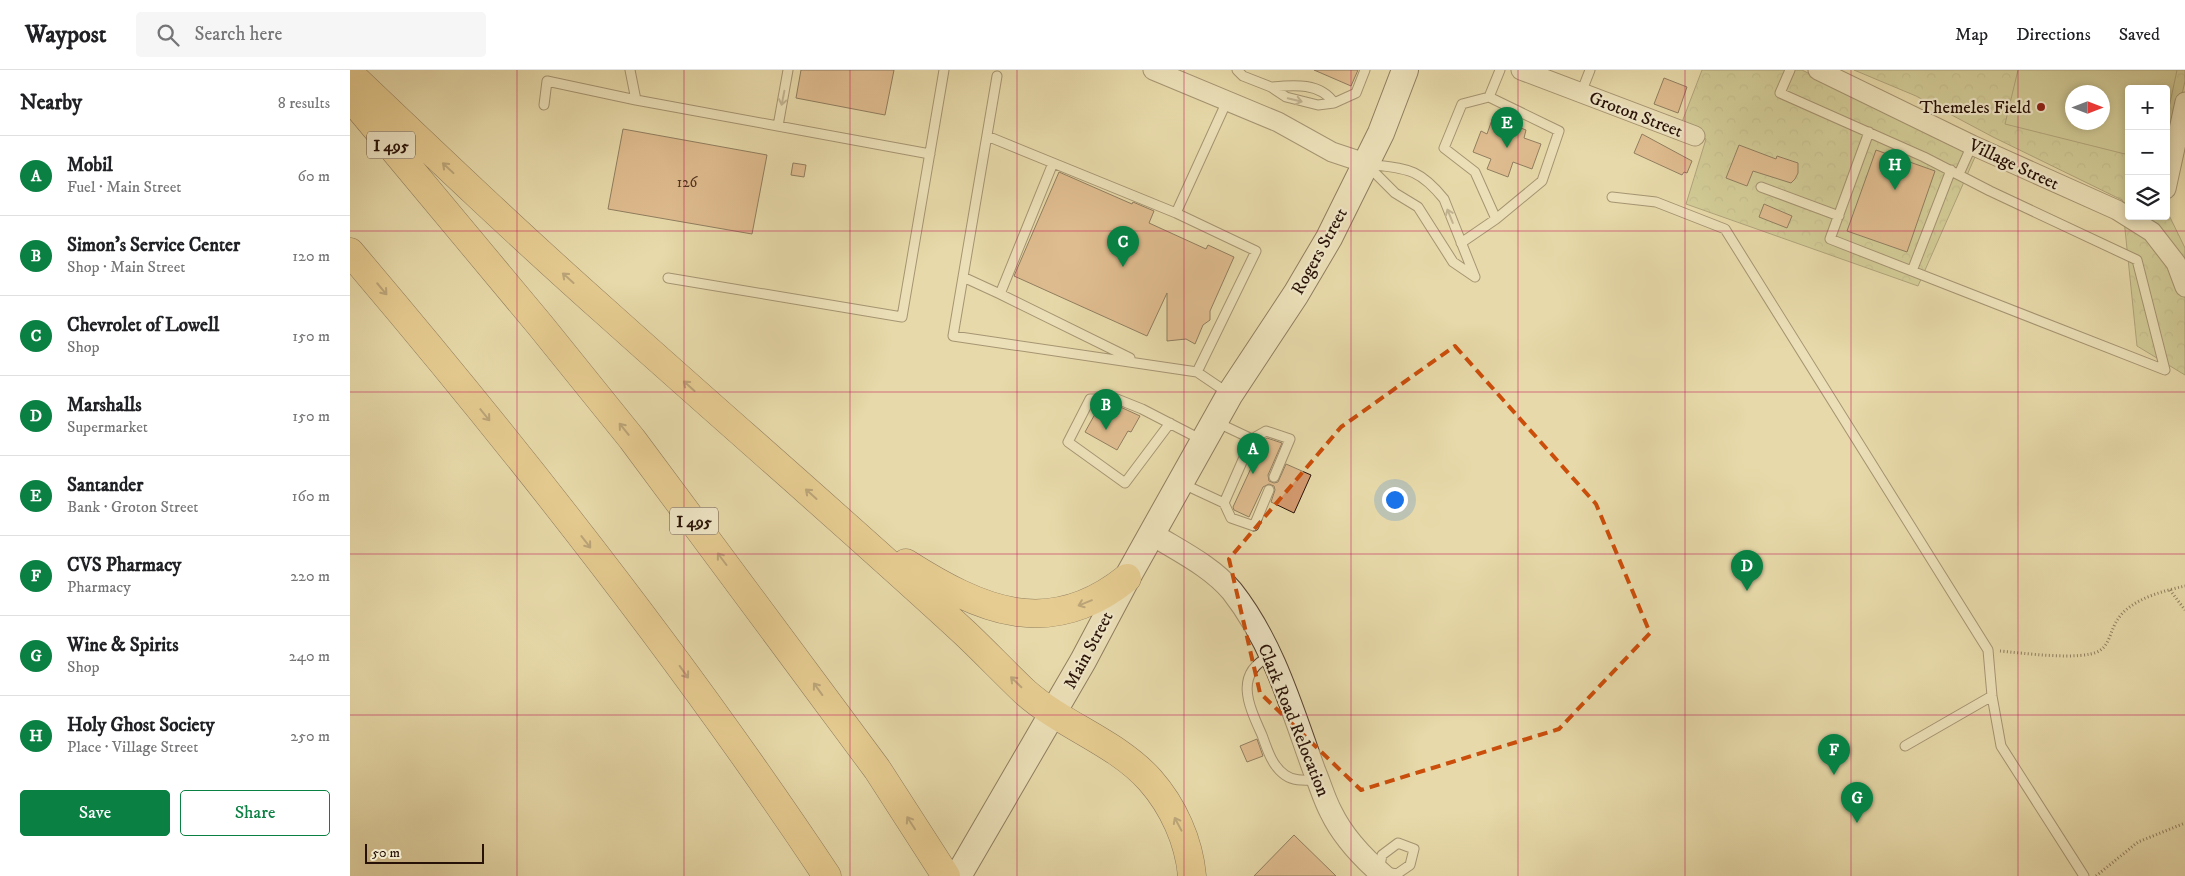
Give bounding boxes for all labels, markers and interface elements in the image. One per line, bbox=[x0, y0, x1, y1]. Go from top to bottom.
search box bbox=[136, 12, 486, 57]
text: Waypost bbox=[25, 20, 106, 50]
icon: search bbox=[154, 21, 182, 49]
text: Search here bbox=[194, 23, 282, 46]
text: Map bbox=[1955, 24, 1988, 46]
text: Directions bbox=[2016, 24, 2091, 46]
text: Saved bbox=[2119, 24, 2160, 46]
north arrow bbox=[2065, 85, 2110, 130]
map controls bbox=[2125, 85, 2170, 220]
button: + bbox=[2125, 85, 2170, 130]
street label: Groton Street bbox=[1586, 87, 1686, 143]
one-way arrow bbox=[778, 89, 787, 105]
text: Nearby bbox=[20, 90, 82, 116]
text: 8 results bbox=[278, 93, 330, 113]
one-way arrow bbox=[1286, 95, 1302, 105]
place label: Themeles Field bbox=[1919, 97, 2031, 119]
marker: Themeles Field bbox=[2035, 101, 2047, 113]
pin: E bbox=[1491, 107, 1523, 148]
button: − bbox=[2125, 130, 2170, 175]
road number: I 495 bbox=[367, 132, 415, 158]
street label: Village Street bbox=[1964, 134, 2062, 195]
pin: H bbox=[1879, 149, 1911, 190]
text: Mobil bbox=[67, 154, 113, 177]
one-way arrow bbox=[442, 162, 455, 174]
text: A bbox=[31, 166, 41, 186]
text: 60 m bbox=[298, 166, 330, 186]
house number: 126 bbox=[677, 173, 699, 192]
button: layers bbox=[2125, 175, 2170, 220]
text: Fuel · Main Street bbox=[67, 177, 181, 197]
street label: Rogers Street bbox=[1287, 204, 1353, 299]
one-way arrow bbox=[1445, 209, 1455, 224]
pin: C bbox=[1107, 226, 1139, 267]
text: Simon's Service Center bbox=[67, 234, 240, 257]
text: B bbox=[31, 246, 41, 266]
text: 120 m bbox=[292, 246, 330, 266]
text: Shop · Main Street bbox=[67, 257, 185, 277]
one-way arrow bbox=[561, 272, 574, 284]
one-way arrow bbox=[376, 283, 387, 296]
text: Chevrolet of Lowell bbox=[67, 314, 219, 337]
text: C bbox=[31, 326, 41, 346]
text: 150 m bbox=[292, 326, 330, 346]
text: Shop bbox=[67, 337, 100, 357]
one-way arrow bbox=[683, 381, 696, 392]
pin: B bbox=[1090, 389, 1122, 430]
text: Marshalls bbox=[67, 394, 142, 417]
text: D bbox=[30, 406, 42, 426]
text: 150 m bbox=[292, 406, 330, 426]
one-way arrow bbox=[479, 408, 490, 421]
text: Supermarket bbox=[67, 417, 148, 437]
one-way arrow bbox=[618, 423, 629, 436]
pin: A bbox=[1237, 433, 1269, 474]
text: Santander bbox=[67, 474, 143, 497]
text: E bbox=[30, 486, 42, 506]
text: 160 m bbox=[292, 486, 330, 506]
your location bbox=[1382, 487, 1408, 513]
one-way arrow bbox=[804, 488, 817, 500]
text: Bank · Groton Street bbox=[67, 497, 198, 517]
road number: I 495 bbox=[670, 508, 718, 534]
one-way arrow bbox=[581, 535, 591, 549]
pin: D bbox=[1731, 550, 1763, 591]
one-way arrow bbox=[717, 552, 727, 566]
text: CVS Pharmacy bbox=[67, 554, 181, 577]
text: F bbox=[31, 566, 41, 586]
text: 220 m bbox=[290, 566, 330, 586]
text: Pharmacy bbox=[67, 577, 131, 597]
one-way arrow bbox=[1078, 598, 1093, 608]
street label: Main Street bbox=[1059, 608, 1119, 693]
text: Wine & Spirits bbox=[67, 634, 179, 657]
street label: Clark Road Relocation bbox=[1252, 641, 1334, 801]
text: G bbox=[30, 646, 42, 666]
text: 240 m bbox=[289, 646, 330, 666]
text: Shop bbox=[67, 657, 100, 677]
one-way arrow bbox=[679, 665, 689, 679]
one-way arrow bbox=[1010, 676, 1022, 689]
one-way arrow bbox=[813, 683, 824, 696]
text: Holy Ghost Society bbox=[67, 714, 215, 737]
text: H bbox=[29, 726, 43, 746]
text: 250 m bbox=[290, 726, 330, 746]
pin: F bbox=[1818, 734, 1850, 775]
text: Place · Village Street bbox=[67, 737, 198, 757]
pin: G bbox=[1841, 782, 1873, 823]
button: Save bbox=[20, 790, 170, 836]
button: Share bbox=[180, 790, 330, 836]
one-way arrow bbox=[906, 816, 916, 830]
one-way arrow bbox=[1173, 817, 1183, 832]
scale bar bbox=[365, 841, 484, 864]
text: 50 m bbox=[372, 844, 400, 862]

